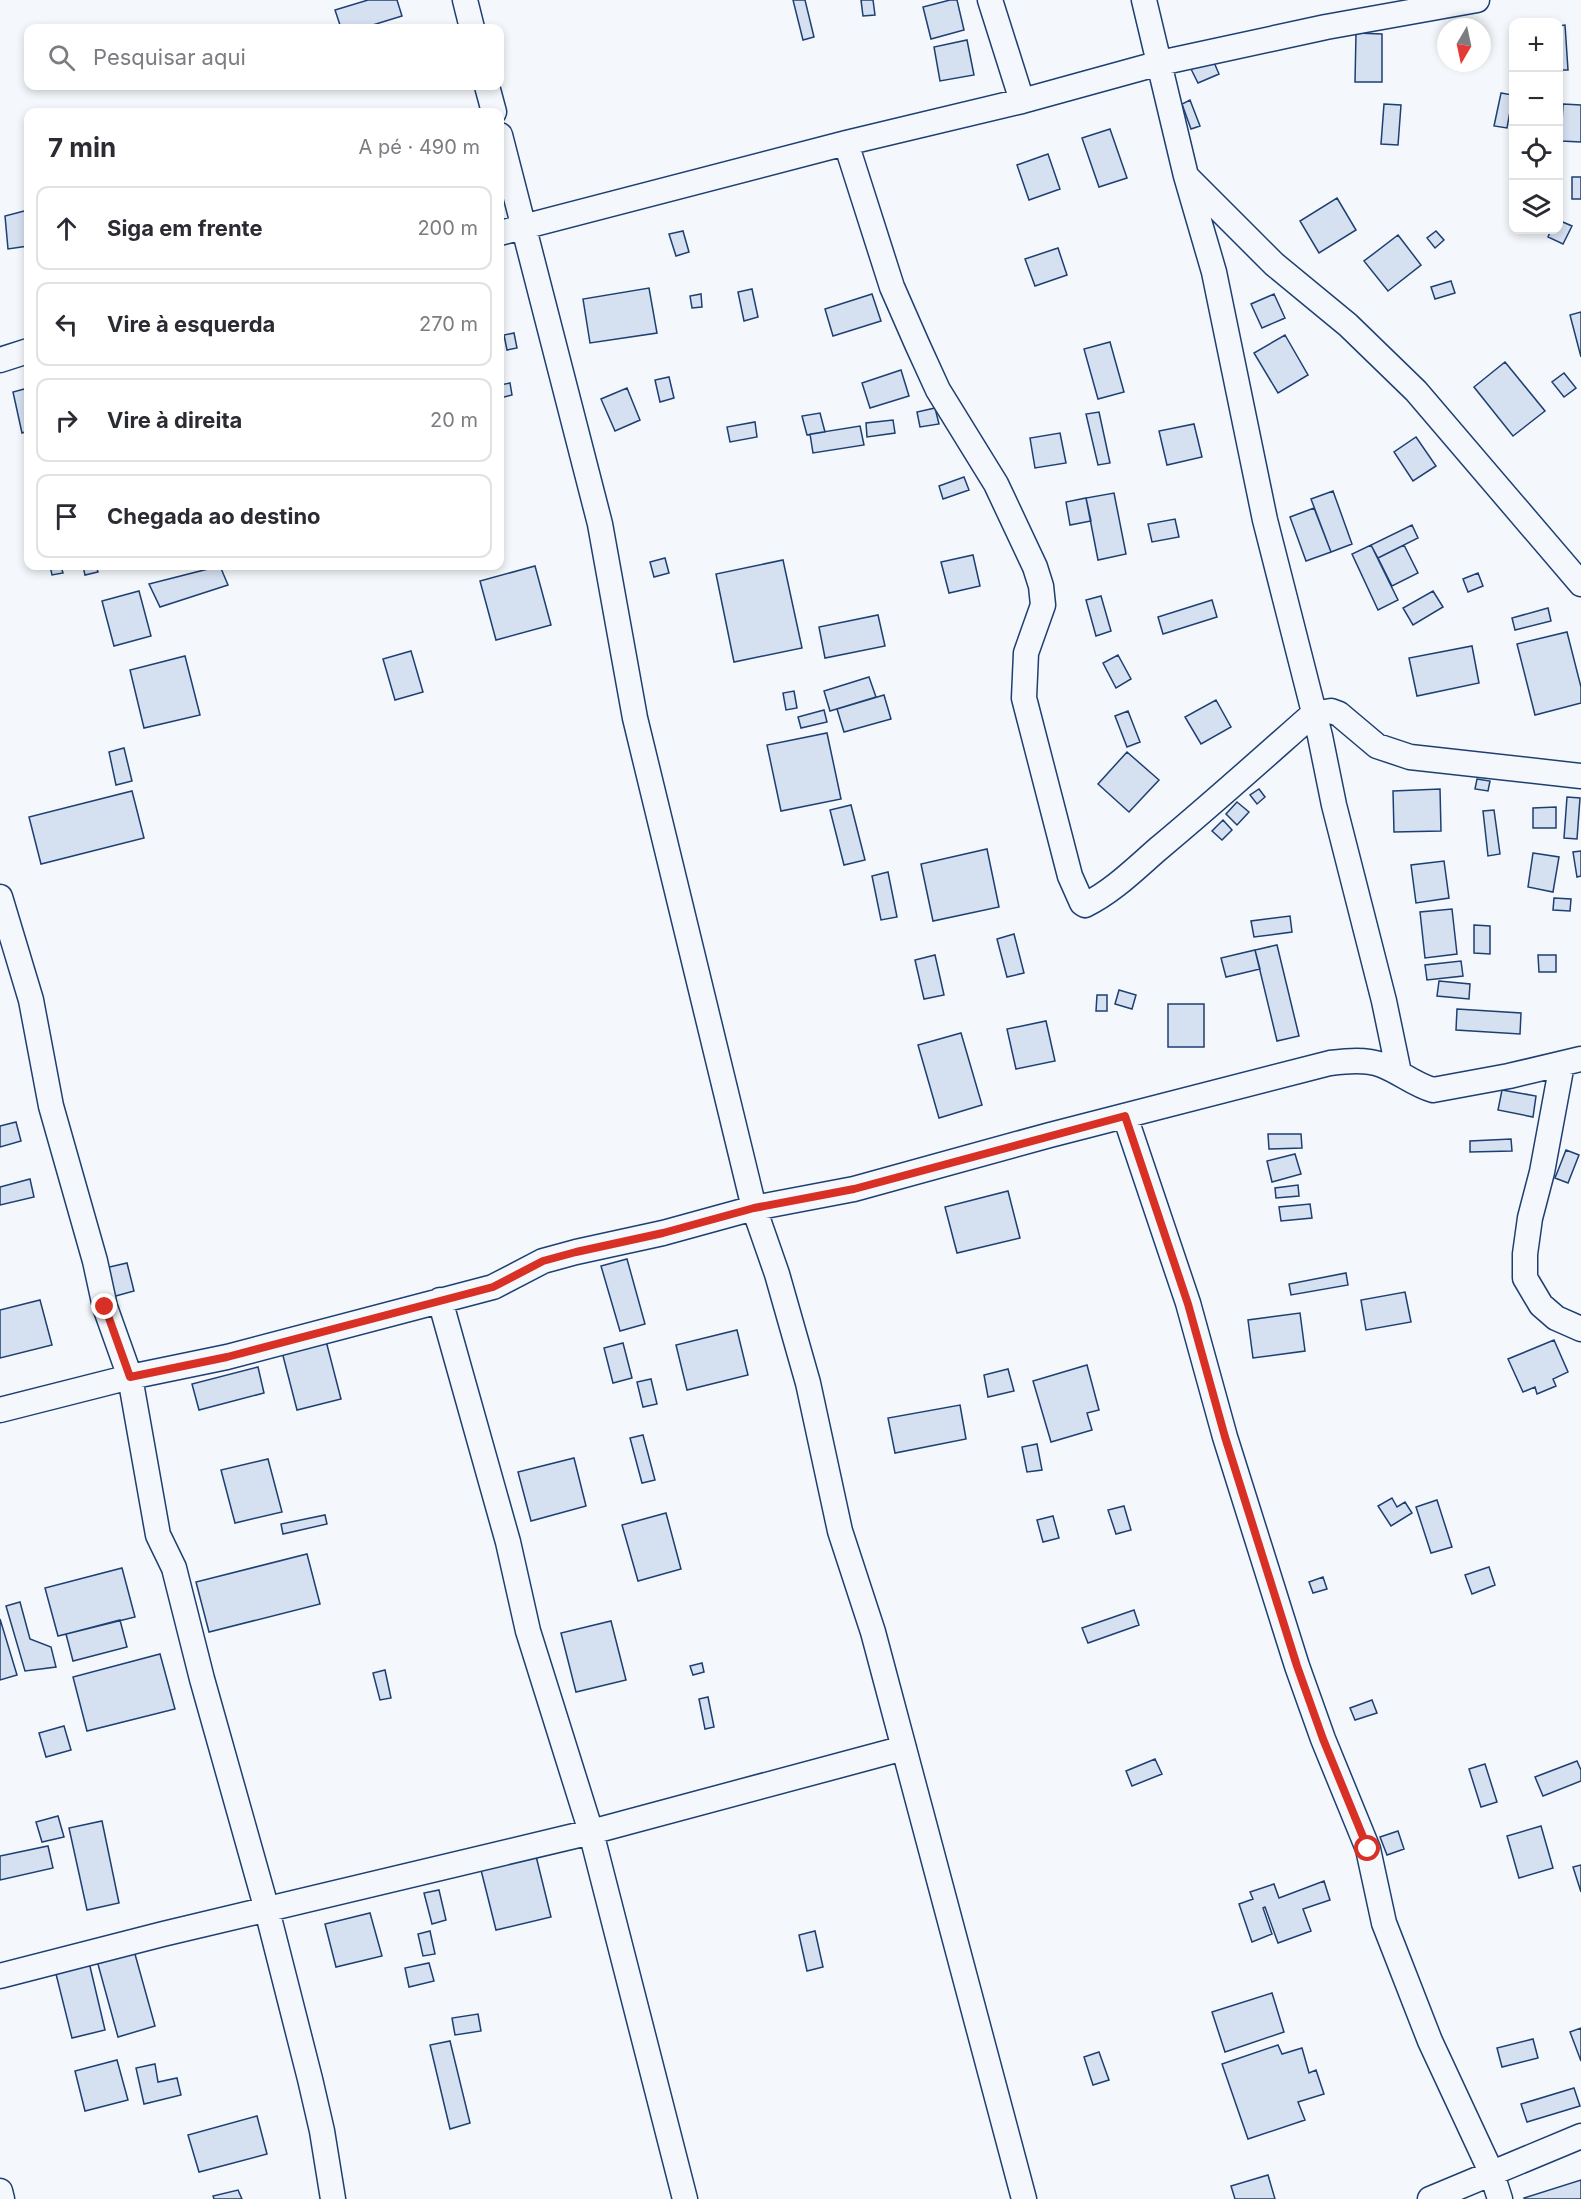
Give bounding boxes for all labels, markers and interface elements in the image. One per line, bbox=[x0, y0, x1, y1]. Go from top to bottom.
north arrow bbox=[1437, 18, 1491, 72]
map controls bbox=[1509, 18, 1563, 234]
button: + bbox=[1509, 18, 1563, 72]
search box bbox=[24, 24, 504, 90]
icon: search bbox=[45, 41, 78, 74]
text: Pesquisar aqui bbox=[93, 44, 246, 70]
button: − bbox=[1509, 72, 1563, 126]
button: locate bbox=[1509, 126, 1563, 180]
text: 7 min bbox=[48, 132, 116, 163]
text: A pé · 490 m bbox=[359, 135, 480, 159]
button: layers bbox=[1509, 180, 1563, 234]
icon: ahead bbox=[50, 212, 83, 245]
text: Siga em frente bbox=[107, 215, 263, 241]
text: 200 m bbox=[417, 216, 478, 240]
icon: left bbox=[50, 308, 83, 341]
text: Vire à esquerda bbox=[107, 311, 275, 337]
text: 270 m bbox=[419, 312, 478, 336]
icon: right bbox=[50, 404, 83, 437]
text: Vire à direita bbox=[107, 407, 242, 433]
text: 20 m bbox=[430, 408, 478, 432]
icon: arrive bbox=[50, 500, 83, 533]
text: Chegada ao destino bbox=[107, 503, 321, 529]
route end bbox=[91, 1293, 117, 1319]
route start bbox=[1354, 1835, 1380, 1861]

